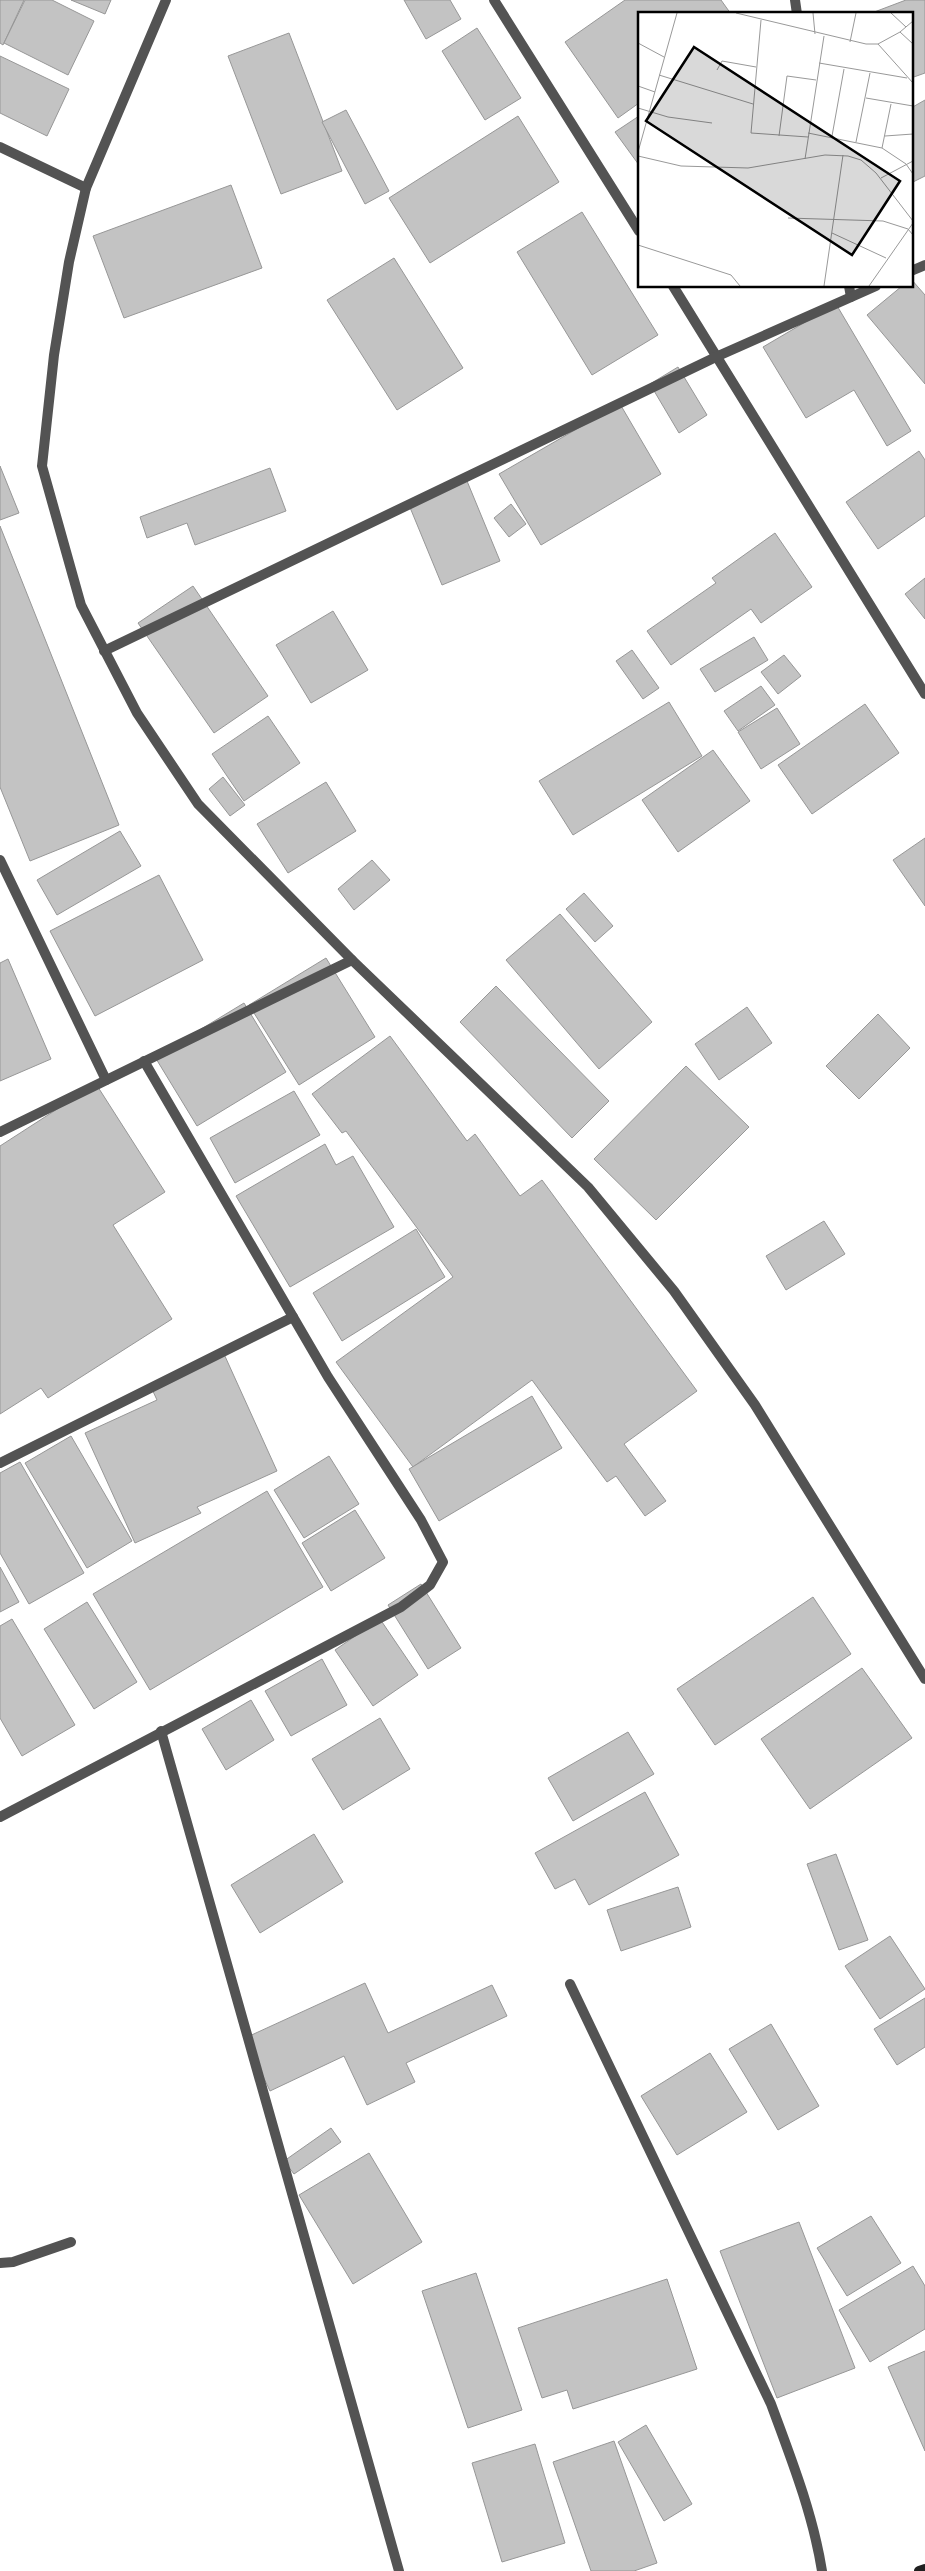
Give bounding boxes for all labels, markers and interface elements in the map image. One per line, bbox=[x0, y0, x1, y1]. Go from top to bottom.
inset map bbox=[638, 12, 912, 288]

